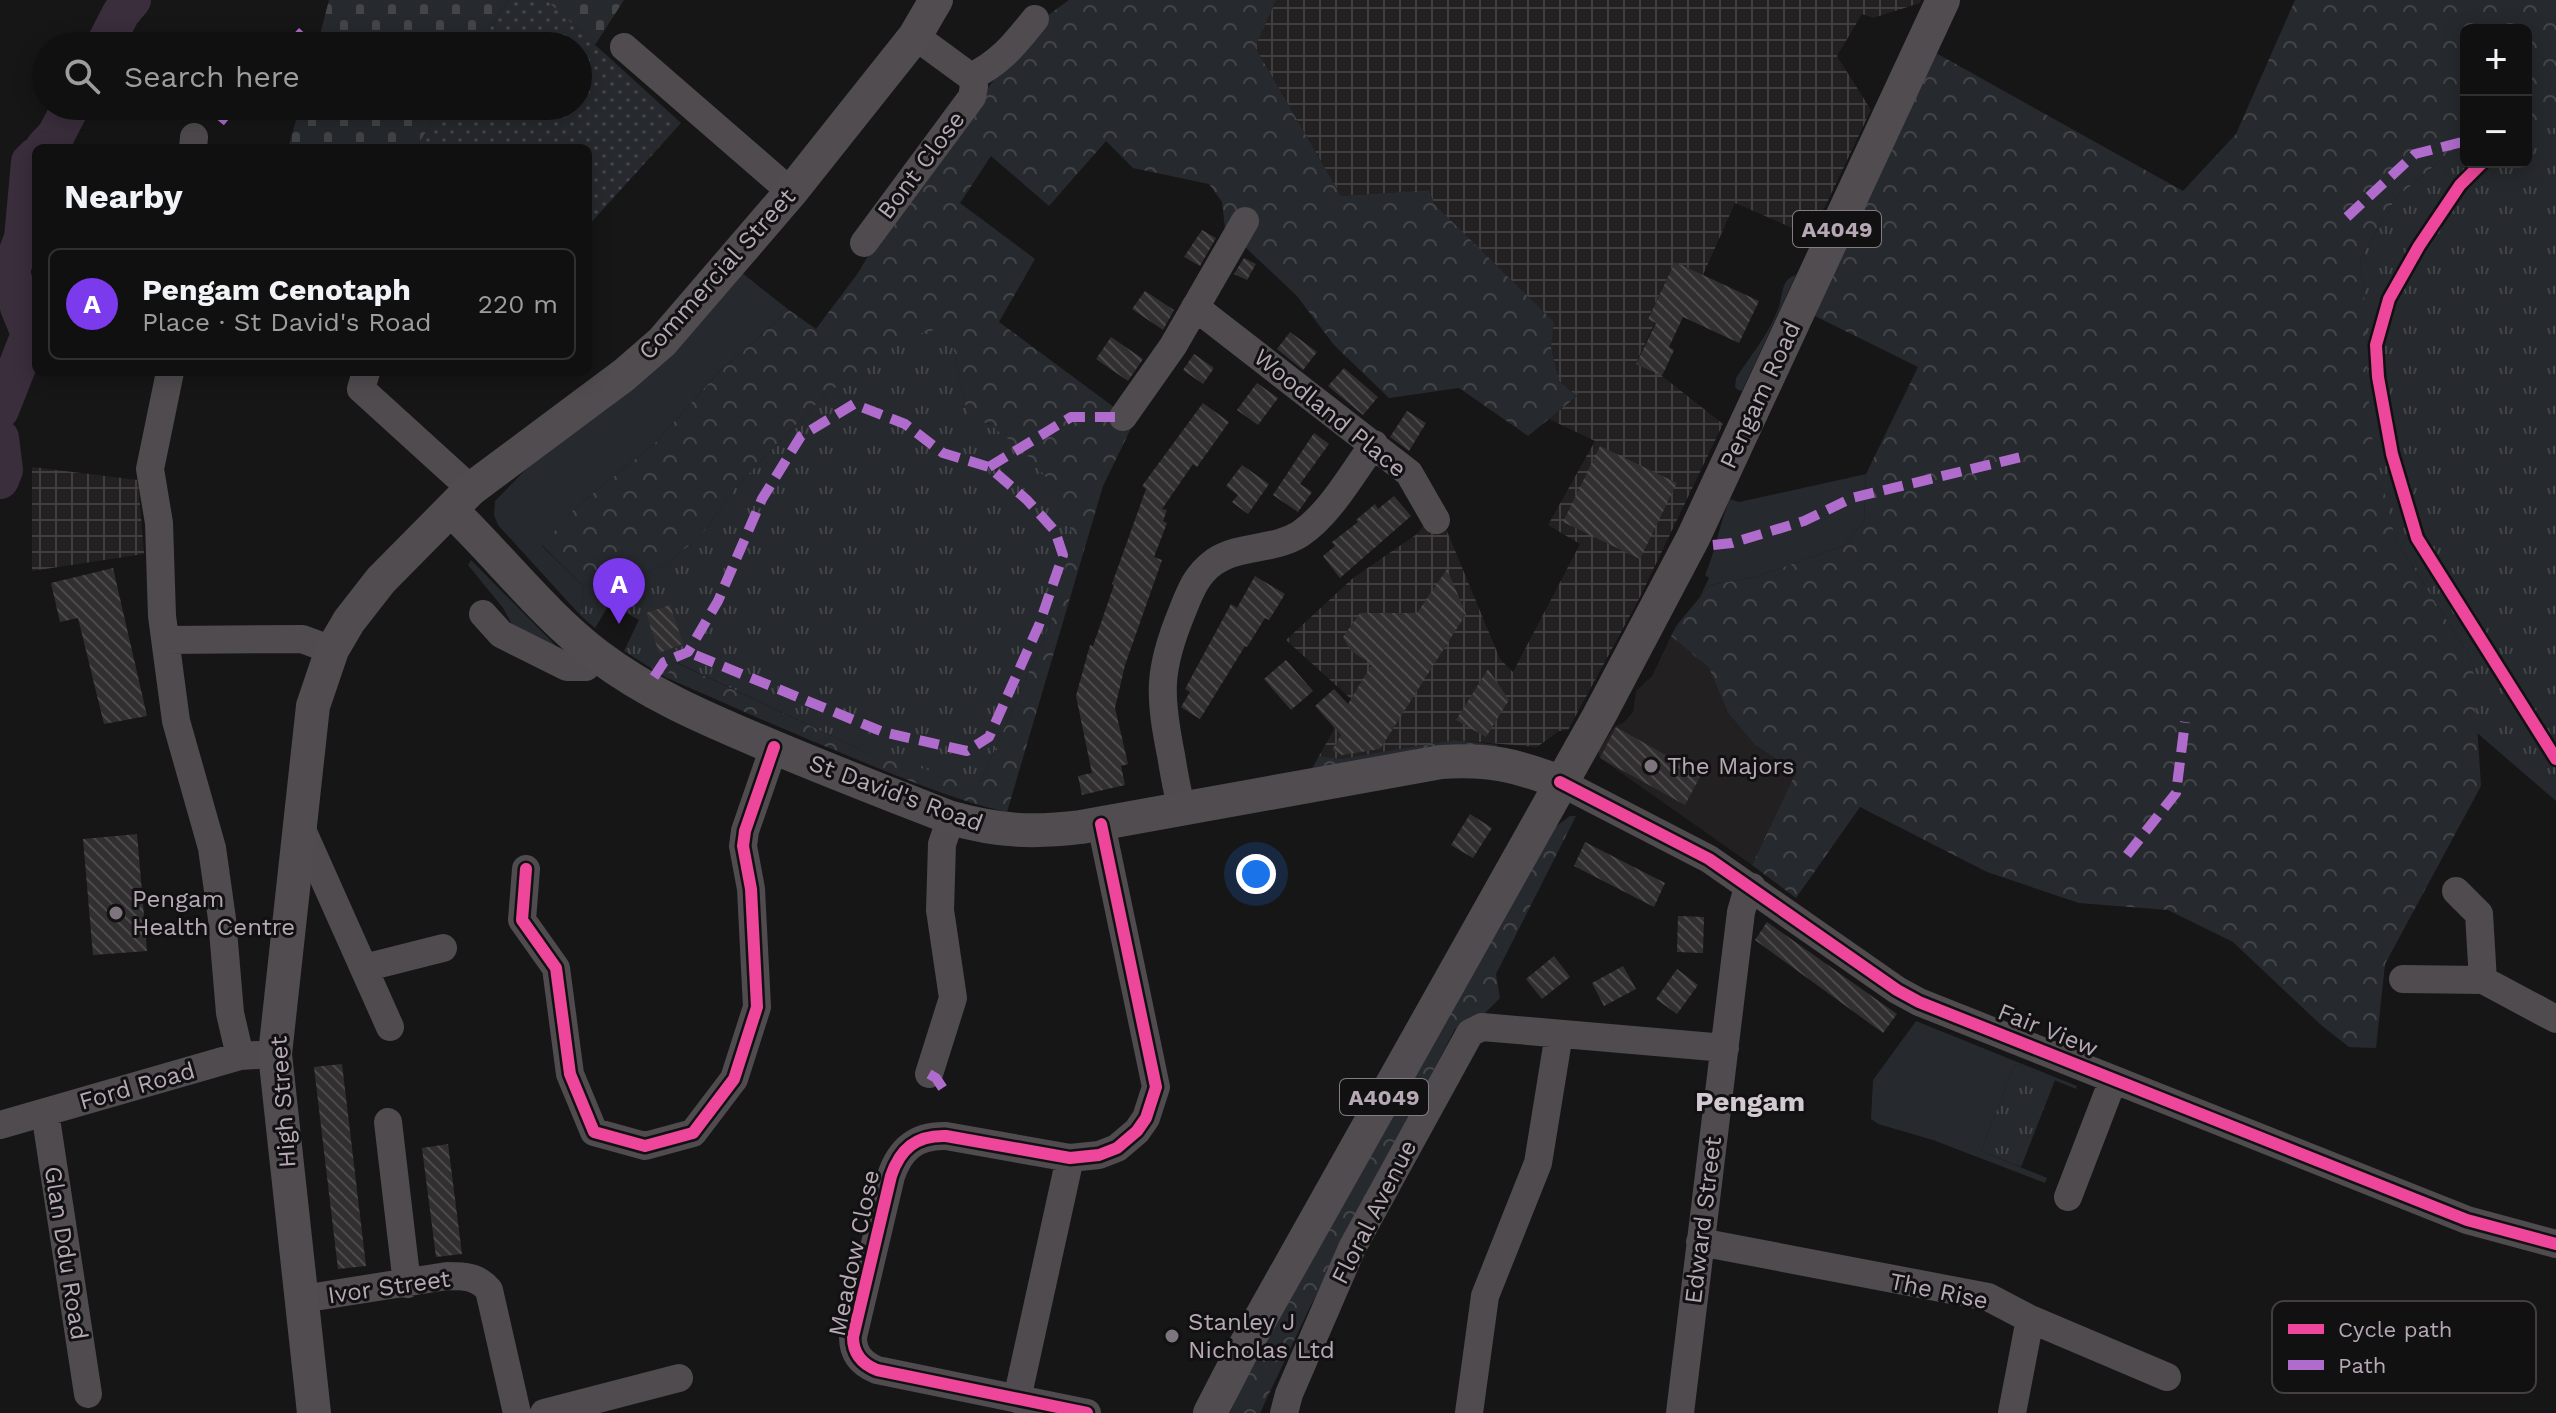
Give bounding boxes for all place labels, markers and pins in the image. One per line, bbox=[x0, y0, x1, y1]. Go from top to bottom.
pin: A bbox=[593, 558, 645, 624]
place label: The Majors bbox=[1667, 752, 1795, 780]
marker: The Majors bbox=[1642, 757, 1660, 775]
place label: Pengam Health Centre bbox=[132, 885, 295, 941]
marker: Pengam Health Centre bbox=[107, 904, 125, 922]
place label: Stanley J Nicholas Ltd bbox=[1188, 1308, 1335, 1364]
marker: Stanley J Nicholas Ltd bbox=[1163, 1327, 1181, 1345]

